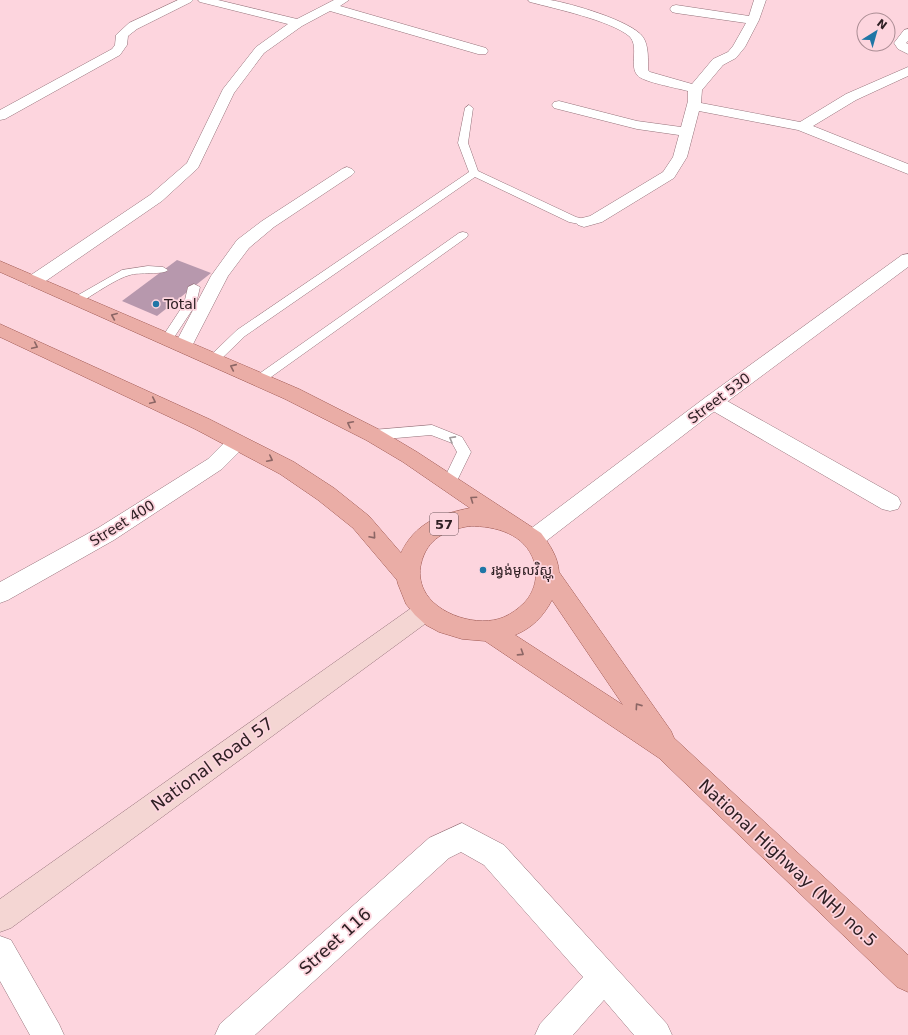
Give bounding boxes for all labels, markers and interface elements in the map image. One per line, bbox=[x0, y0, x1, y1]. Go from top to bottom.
north arrow bbox=[856, 12, 896, 52]
text: N bbox=[874, 16, 889, 32]
place label: Total bbox=[163, 296, 197, 312]
marker: Total bbox=[151, 299, 161, 309]
one-way arrow bbox=[110, 313, 118, 321]
one-way arrow bbox=[31, 341, 39, 349]
one-way arrow bbox=[230, 364, 237, 372]
street label: Street 530 bbox=[685, 369, 753, 427]
one-way arrow bbox=[149, 396, 157, 404]
one-way arrow bbox=[347, 421, 355, 428]
one-way arrow bbox=[449, 436, 456, 443]
one-way arrow bbox=[265, 454, 273, 462]
one-way arrow bbox=[470, 496, 477, 504]
street label: Street 400 bbox=[87, 497, 157, 549]
road number: 57 bbox=[430, 513, 458, 535]
one-way arrow bbox=[369, 531, 376, 539]
place label: រង្វង់មូលវិស្ណុ bbox=[491, 561, 554, 582]
marker: រង្វង់មូលវិស្ណុ bbox=[478, 565, 488, 575]
one-way arrow bbox=[517, 648, 524, 655]
one-way arrow bbox=[635, 703, 643, 710]
street label: National Road 57 bbox=[147, 713, 277, 815]
street label: National Highway (NH) no.5 bbox=[695, 775, 881, 951]
street label: Street 116 bbox=[295, 904, 375, 978]

